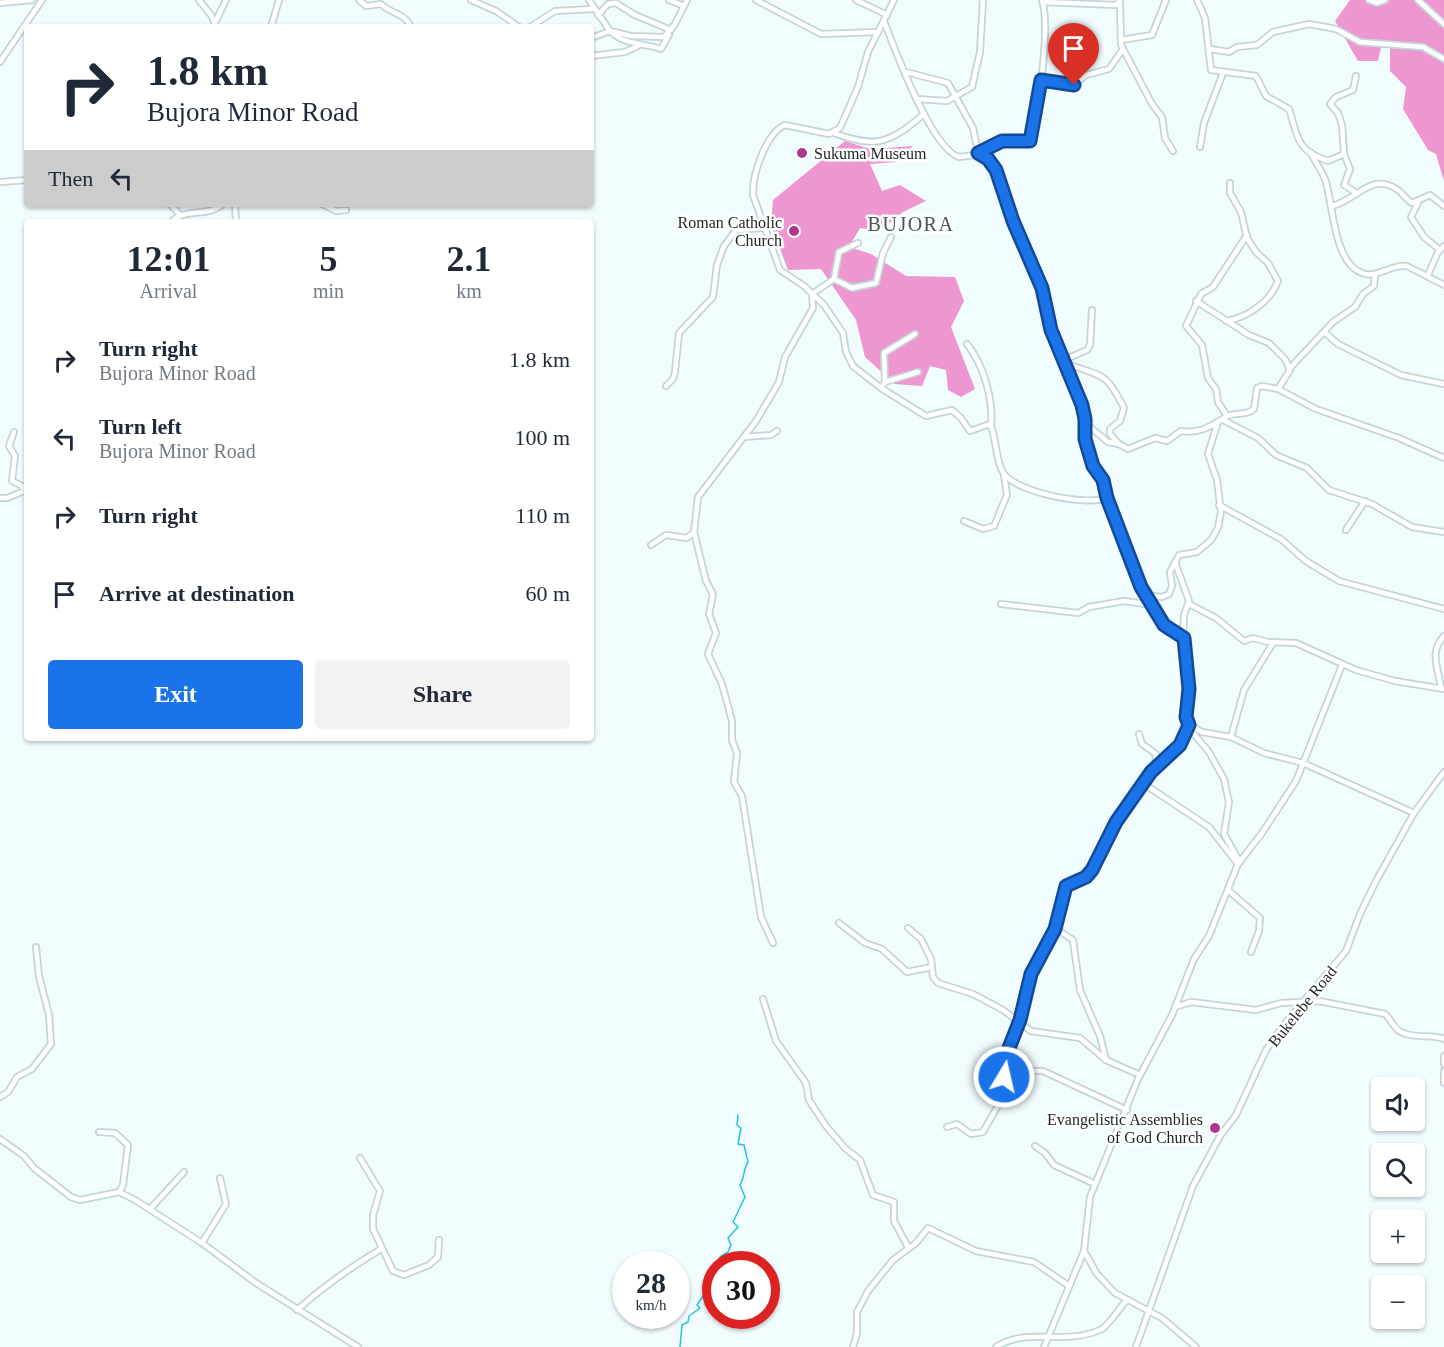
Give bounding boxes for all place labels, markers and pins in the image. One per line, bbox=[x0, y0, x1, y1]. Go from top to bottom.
pin bbox=[1048, 23, 1099, 85]
place label: Sukuma Museum bbox=[814, 145, 927, 162]
marker: Sukuma Museum bbox=[795, 146, 809, 160]
place label: Roman Catholic Church bbox=[678, 214, 782, 249]
marker: Roman Catholic Church bbox=[787, 224, 801, 238]
place label: Evangelistic Assemblies of God Church bbox=[1047, 1111, 1203, 1146]
marker: Evangelistic Assemblies of God Church bbox=[1208, 1121, 1222, 1135]

